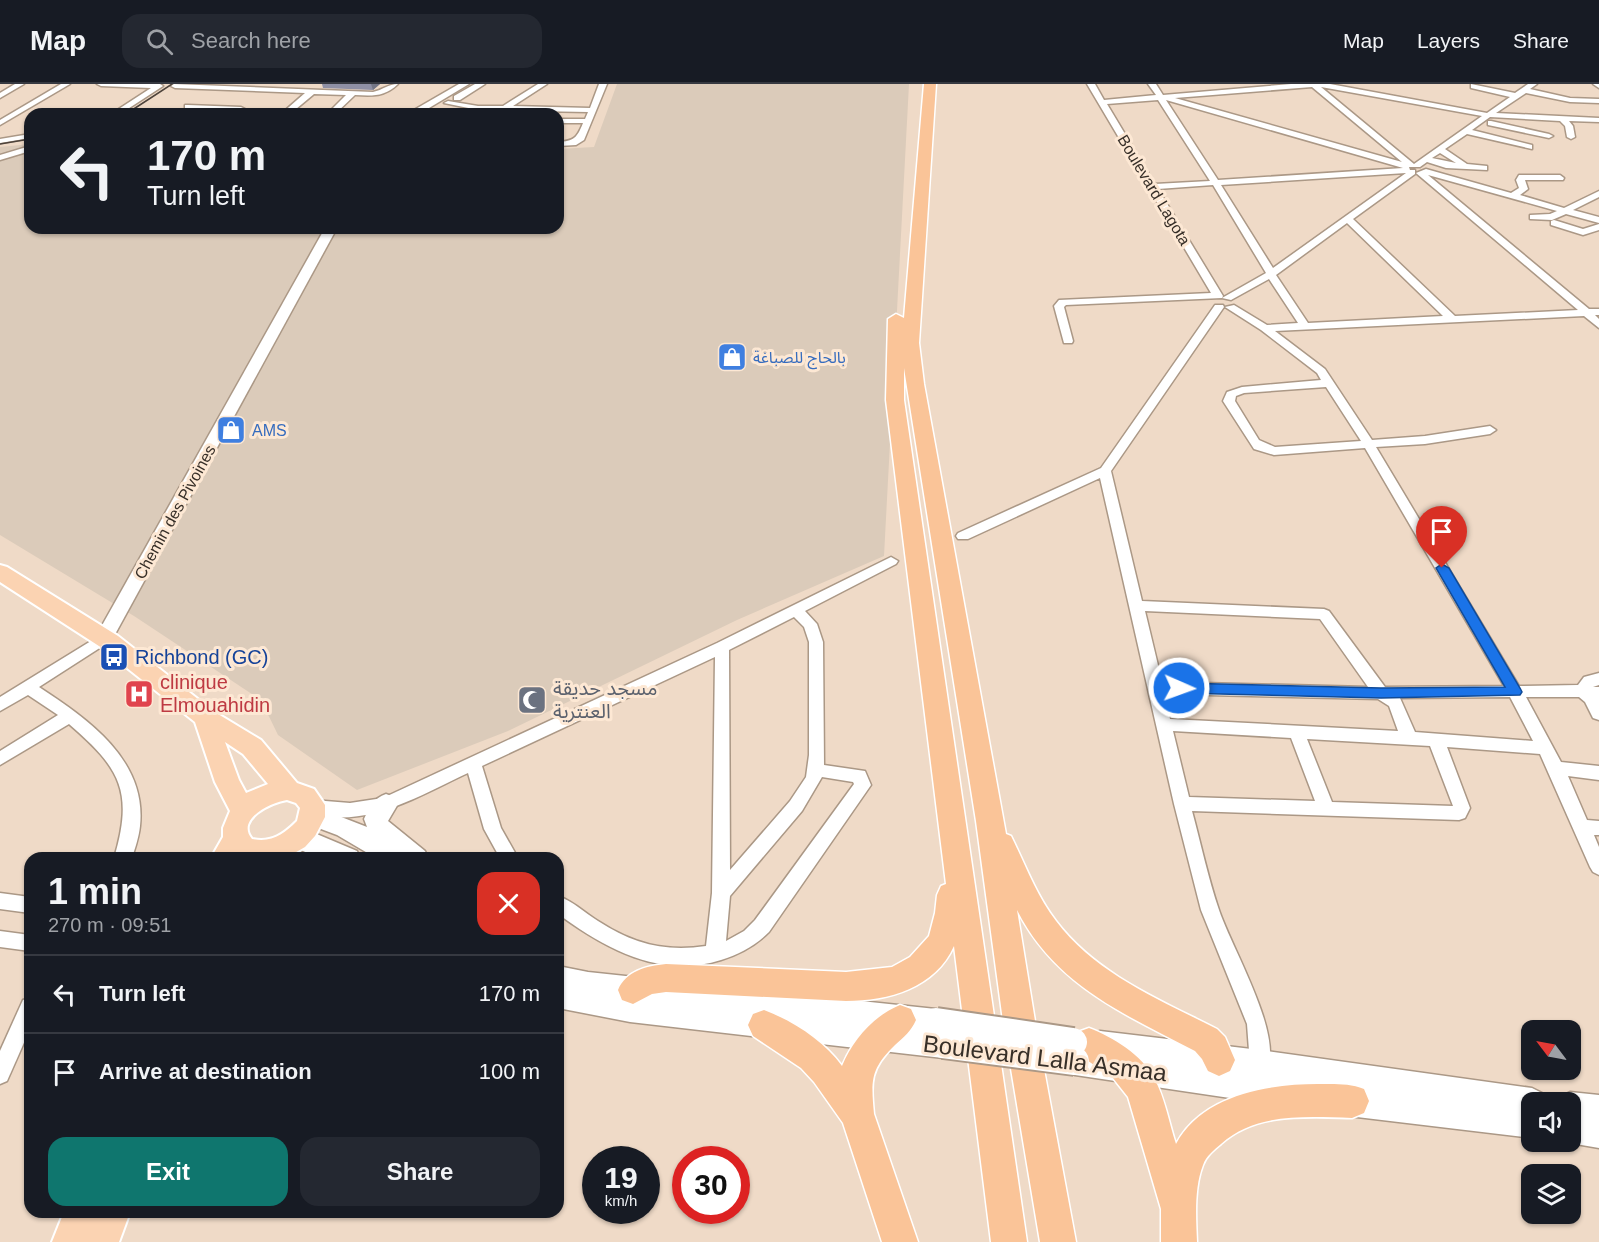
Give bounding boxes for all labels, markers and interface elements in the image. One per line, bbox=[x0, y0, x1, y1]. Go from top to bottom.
search box bbox=[122, 14, 542, 68]
text: Map bbox=[30, 25, 86, 56]
icon: search bbox=[143, 25, 176, 58]
text: Search here bbox=[191, 28, 311, 53]
text: Map bbox=[1343, 29, 1384, 52]
text: Layers bbox=[1417, 29, 1480, 52]
text: Share bbox=[1513, 29, 1569, 52]
icon: left bbox=[48, 132, 126, 210]
text: 170 m bbox=[147, 132, 266, 179]
street label: Boulevard Lagota bbox=[1114, 132, 1194, 248]
text: Turn left bbox=[147, 181, 245, 211]
shop icon: بالحاج للصباغة bbox=[716, 341, 748, 373]
place label: بالحاج للصباغة bbox=[753, 349, 846, 370]
shop icon: AMS bbox=[215, 414, 247, 446]
place label: AMS bbox=[252, 422, 287, 439]
street label: Chemin des Pivoines bbox=[131, 442, 219, 582]
pin bbox=[1416, 506, 1467, 568]
icon: arrive bbox=[1425, 515, 1458, 548]
bus stop icon: Richbond (GC) bbox=[98, 641, 130, 673]
place label: Richbond (GC) bbox=[135, 646, 268, 668]
position arrow bbox=[1147, 656, 1211, 720]
place label: clinique Elmouahidin bbox=[160, 671, 270, 716]
place label: مسجد حديقة العنترية bbox=[553, 677, 657, 723]
hospital icon: clinique Elmouahidin bbox=[123, 678, 155, 710]
mosque icon: مسجد حديقة العنترية bbox=[516, 684, 548, 716]
text: 1 min bbox=[48, 871, 142, 912]
button: close bbox=[477, 872, 540, 935]
text: 270 m · 09:51 bbox=[48, 914, 171, 936]
icon: left bbox=[48, 978, 81, 1011]
text: Turn left bbox=[99, 981, 185, 1006]
text: 170 m bbox=[479, 981, 540, 1006]
north arrow bbox=[1521, 1020, 1581, 1080]
map controls bbox=[1521, 1020, 1581, 1224]
street label: Boulevard Lalla Asmaa bbox=[922, 1030, 1169, 1086]
icon: arrive bbox=[48, 1056, 81, 1089]
text: Arrive at destination bbox=[99, 1059, 312, 1084]
text: 100 m bbox=[479, 1059, 540, 1084]
button: sound bbox=[1521, 1092, 1581, 1152]
button: Exit bbox=[48, 1137, 288, 1206]
button: Share bbox=[300, 1137, 540, 1206]
speed limit sign: 30 bbox=[672, 1146, 750, 1224]
text: 19 bbox=[604, 1161, 638, 1194]
button: layers bbox=[1521, 1164, 1581, 1224]
text: km/h bbox=[605, 1192, 637, 1209]

